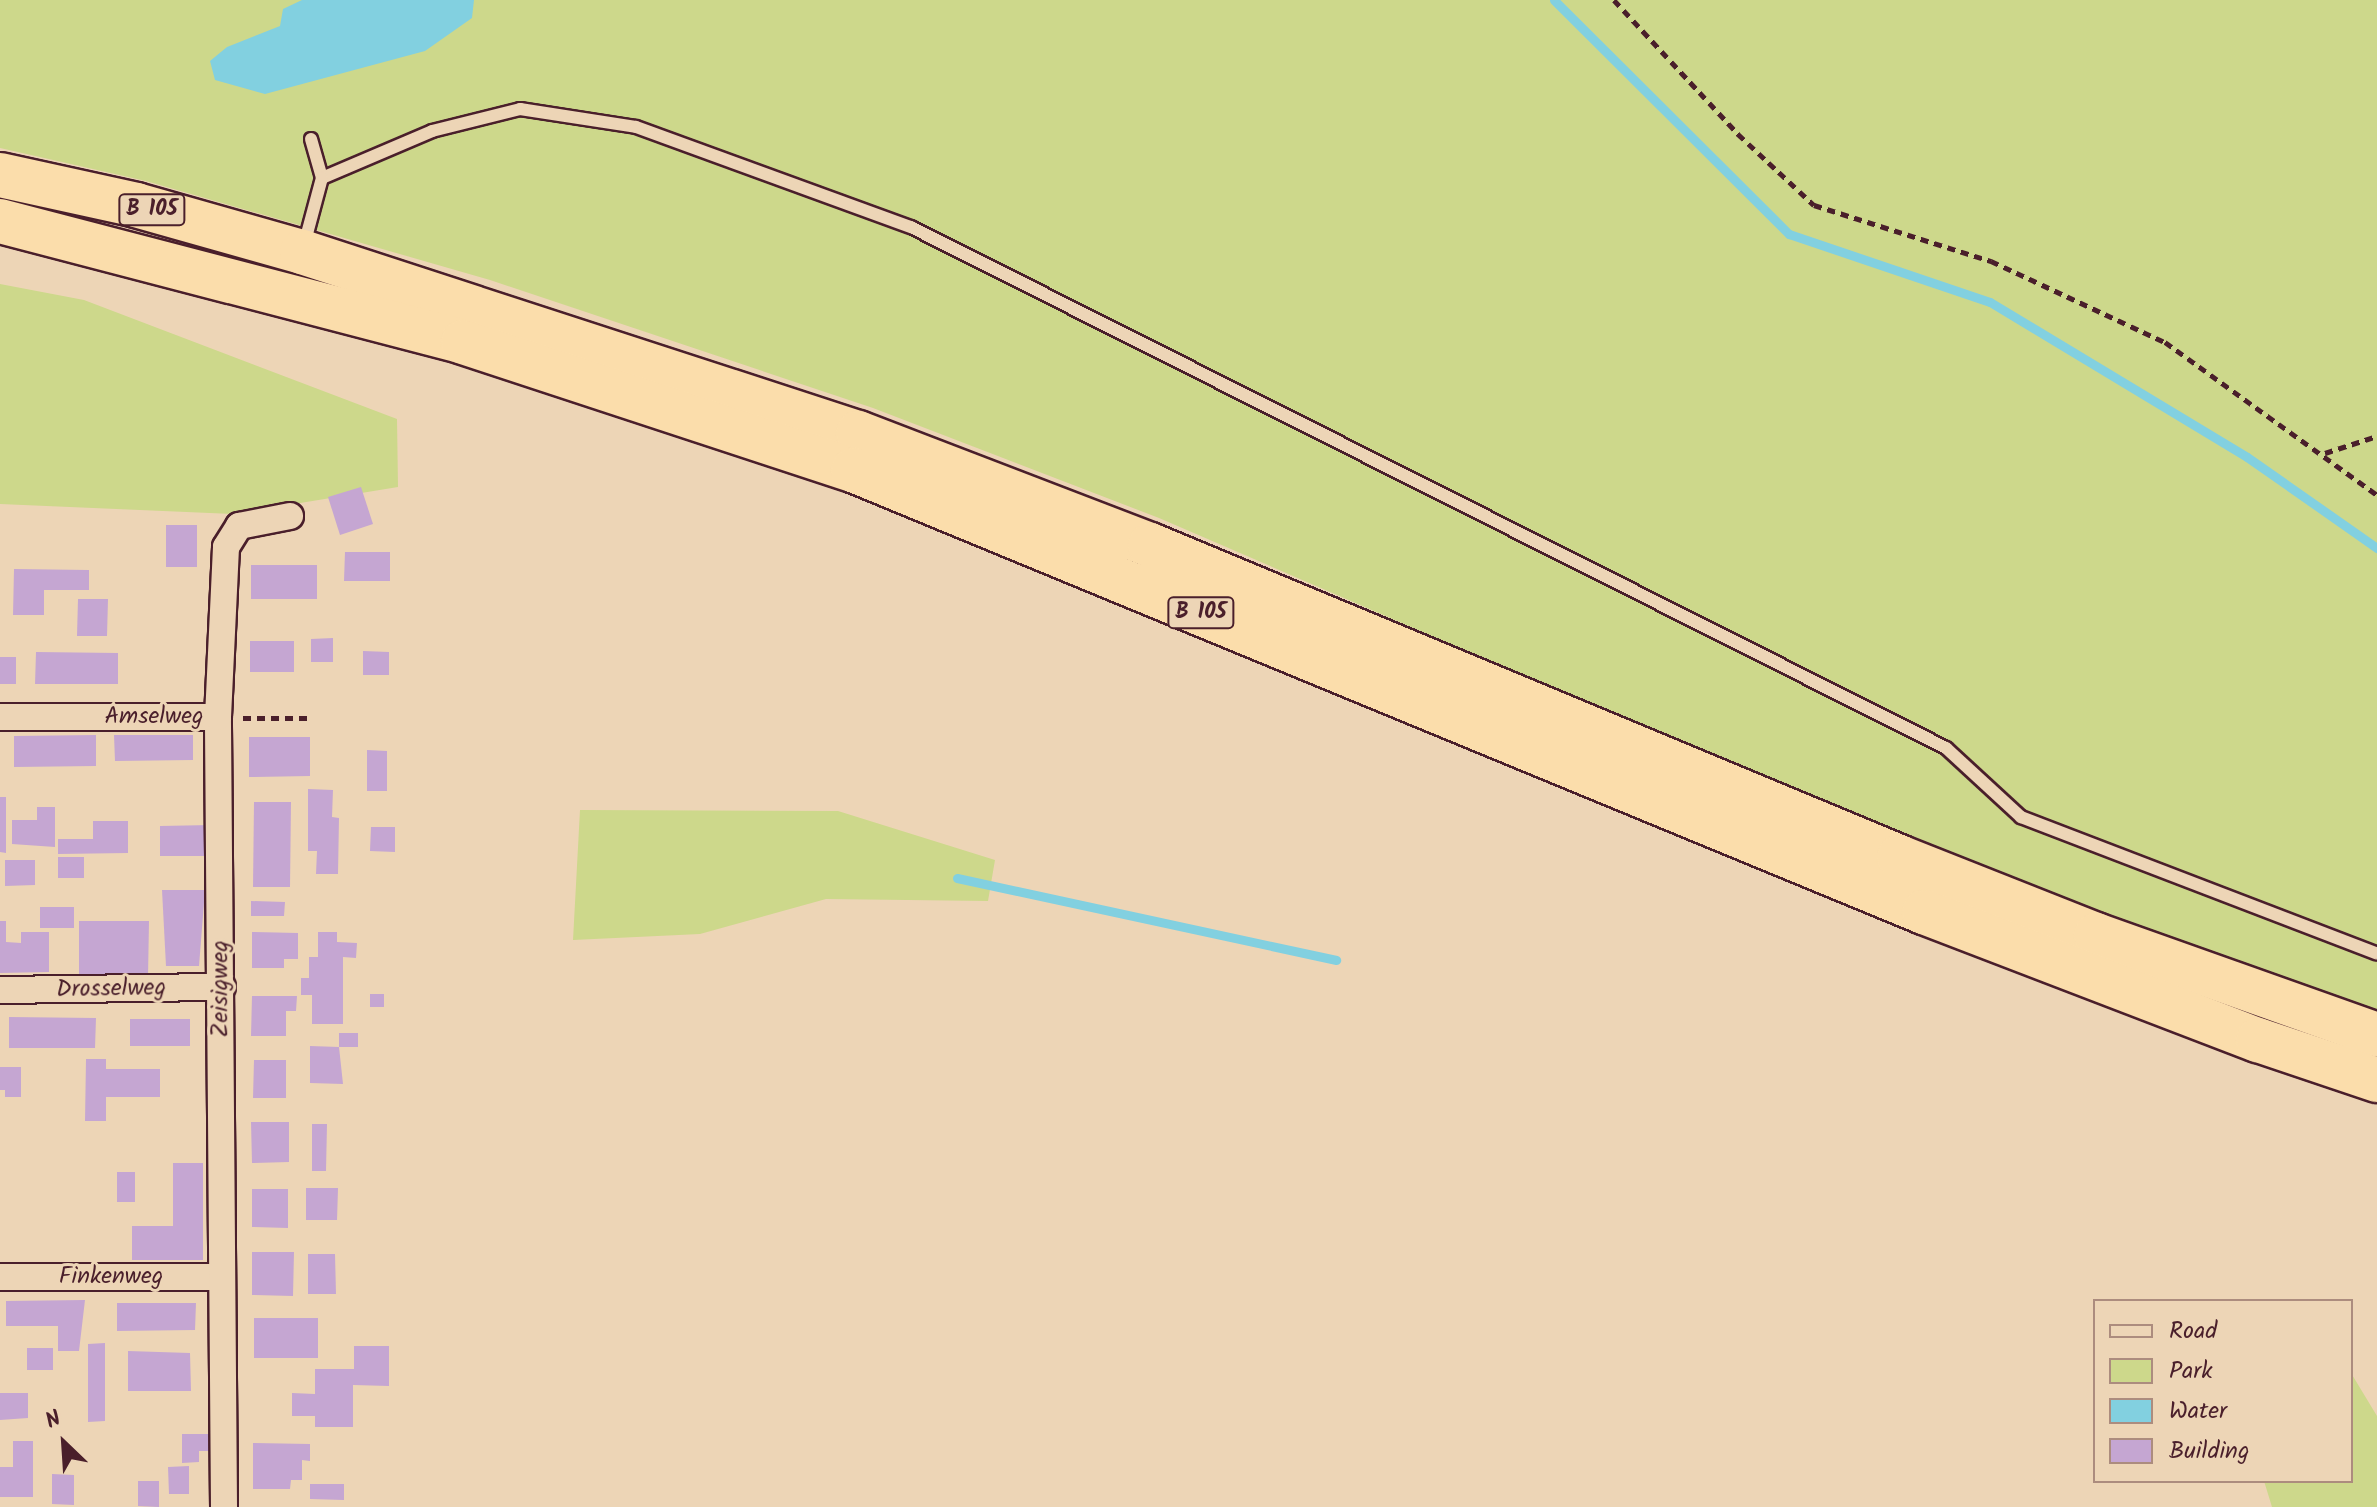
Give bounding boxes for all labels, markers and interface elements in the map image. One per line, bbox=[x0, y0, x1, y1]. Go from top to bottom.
road number: B 105 bbox=[118, 192, 186, 228]
road number: B 105 bbox=[1167, 595, 1235, 631]
street label: Amselweg bbox=[105, 703, 203, 731]
street label: Zeisigweg bbox=[207, 940, 235, 1038]
street label: Drosselweg bbox=[56, 974, 166, 1004]
street label: Finkenweg bbox=[59, 1263, 163, 1291]
legend bbox=[2093, 1299, 2353, 1483]
text: Road bbox=[2169, 1312, 2217, 1351]
text: Park bbox=[2169, 1352, 2213, 1391]
text: Water bbox=[2169, 1392, 2227, 1431]
text: N bbox=[40, 1402, 67, 1440]
north arrow bbox=[24, 1403, 104, 1483]
text: Building bbox=[2169, 1432, 2249, 1471]

